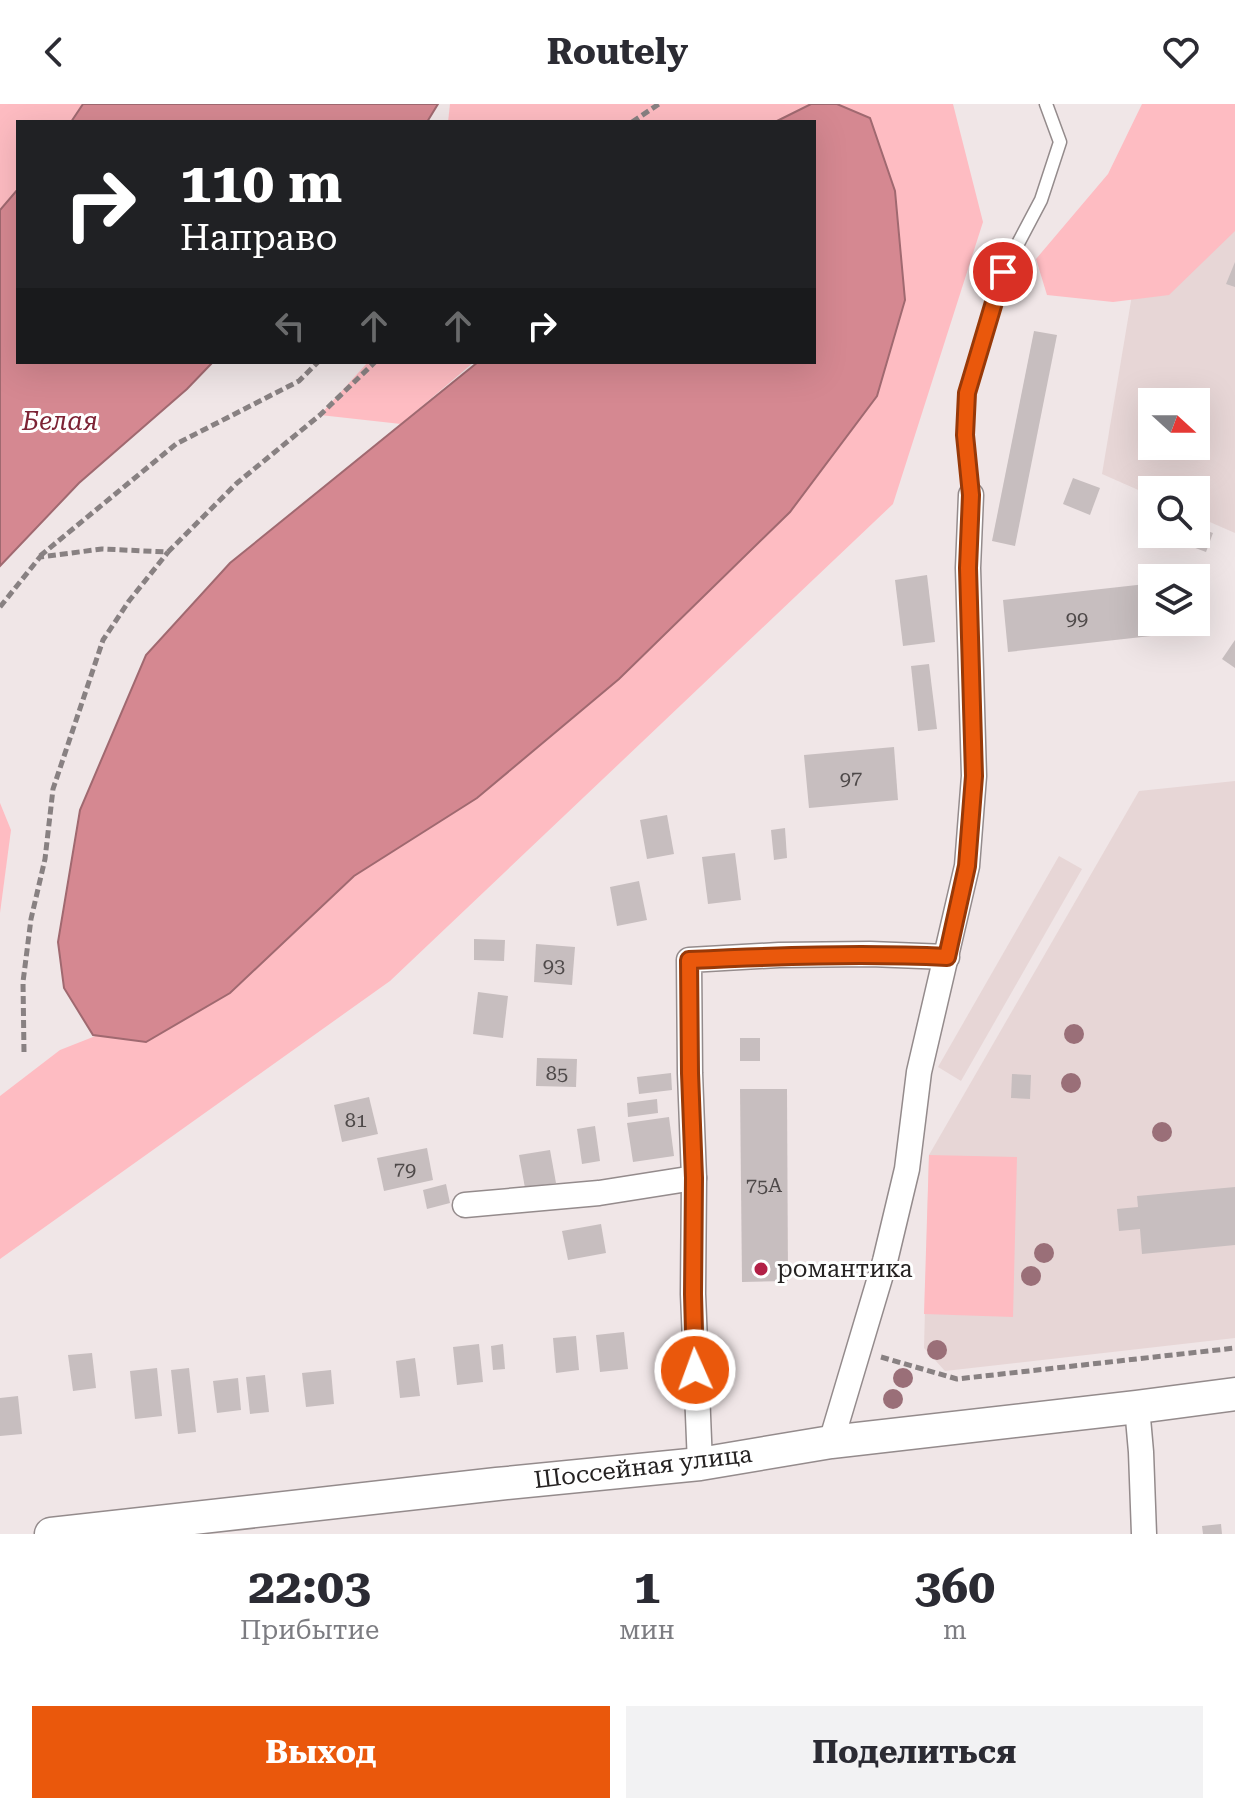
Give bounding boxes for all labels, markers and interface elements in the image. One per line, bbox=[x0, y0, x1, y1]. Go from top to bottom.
icon: back bbox=[32, 30, 76, 74]
icon: heart bbox=[1159, 30, 1203, 74]
text: Routely bbox=[547, 31, 688, 73]
text: 110 m bbox=[180, 150, 342, 216]
icon: right bbox=[48, 152, 152, 256]
text: Направо bbox=[180, 217, 338, 259]
pin bbox=[969, 238, 1037, 306]
icon: arrive bbox=[981, 250, 1025, 294]
icon: left bbox=[268, 304, 312, 348]
icon: ahead bbox=[352, 304, 396, 348]
icon: ahead bbox=[436, 304, 480, 348]
icon: right bbox=[520, 304, 564, 348]
north arrow bbox=[1138, 388, 1210, 460]
map controls bbox=[1138, 388, 1210, 636]
water label: Белая bbox=[21, 406, 98, 436]
button: search bbox=[1138, 476, 1210, 548]
button: layers bbox=[1138, 564, 1210, 636]
house number: 99 bbox=[1066, 606, 1088, 630]
house number: 97 bbox=[840, 766, 862, 790]
house number: 93 bbox=[543, 953, 565, 977]
house number: 85 bbox=[546, 1061, 568, 1085]
house number: 81 bbox=[345, 1108, 367, 1132]
house number: 79 bbox=[394, 1157, 416, 1181]
house number: 75А bbox=[746, 1173, 782, 1197]
place label: романтика bbox=[777, 1255, 913, 1283]
marker: романтика bbox=[752, 1260, 770, 1278]
position arrow bbox=[653, 1328, 737, 1412]
street label: Шоссейная улица bbox=[532, 1440, 754, 1494]
text: 22:03 bbox=[248, 1559, 371, 1615]
text: 1 bbox=[633, 1559, 660, 1615]
text: 360 bbox=[914, 1559, 995, 1615]
text: Прибытие bbox=[240, 1615, 379, 1645]
text: мин bbox=[619, 1615, 675, 1645]
text: m bbox=[943, 1615, 967, 1645]
button: Выход bbox=[32, 1706, 610, 1798]
button: Поделиться bbox=[626, 1706, 1203, 1798]

